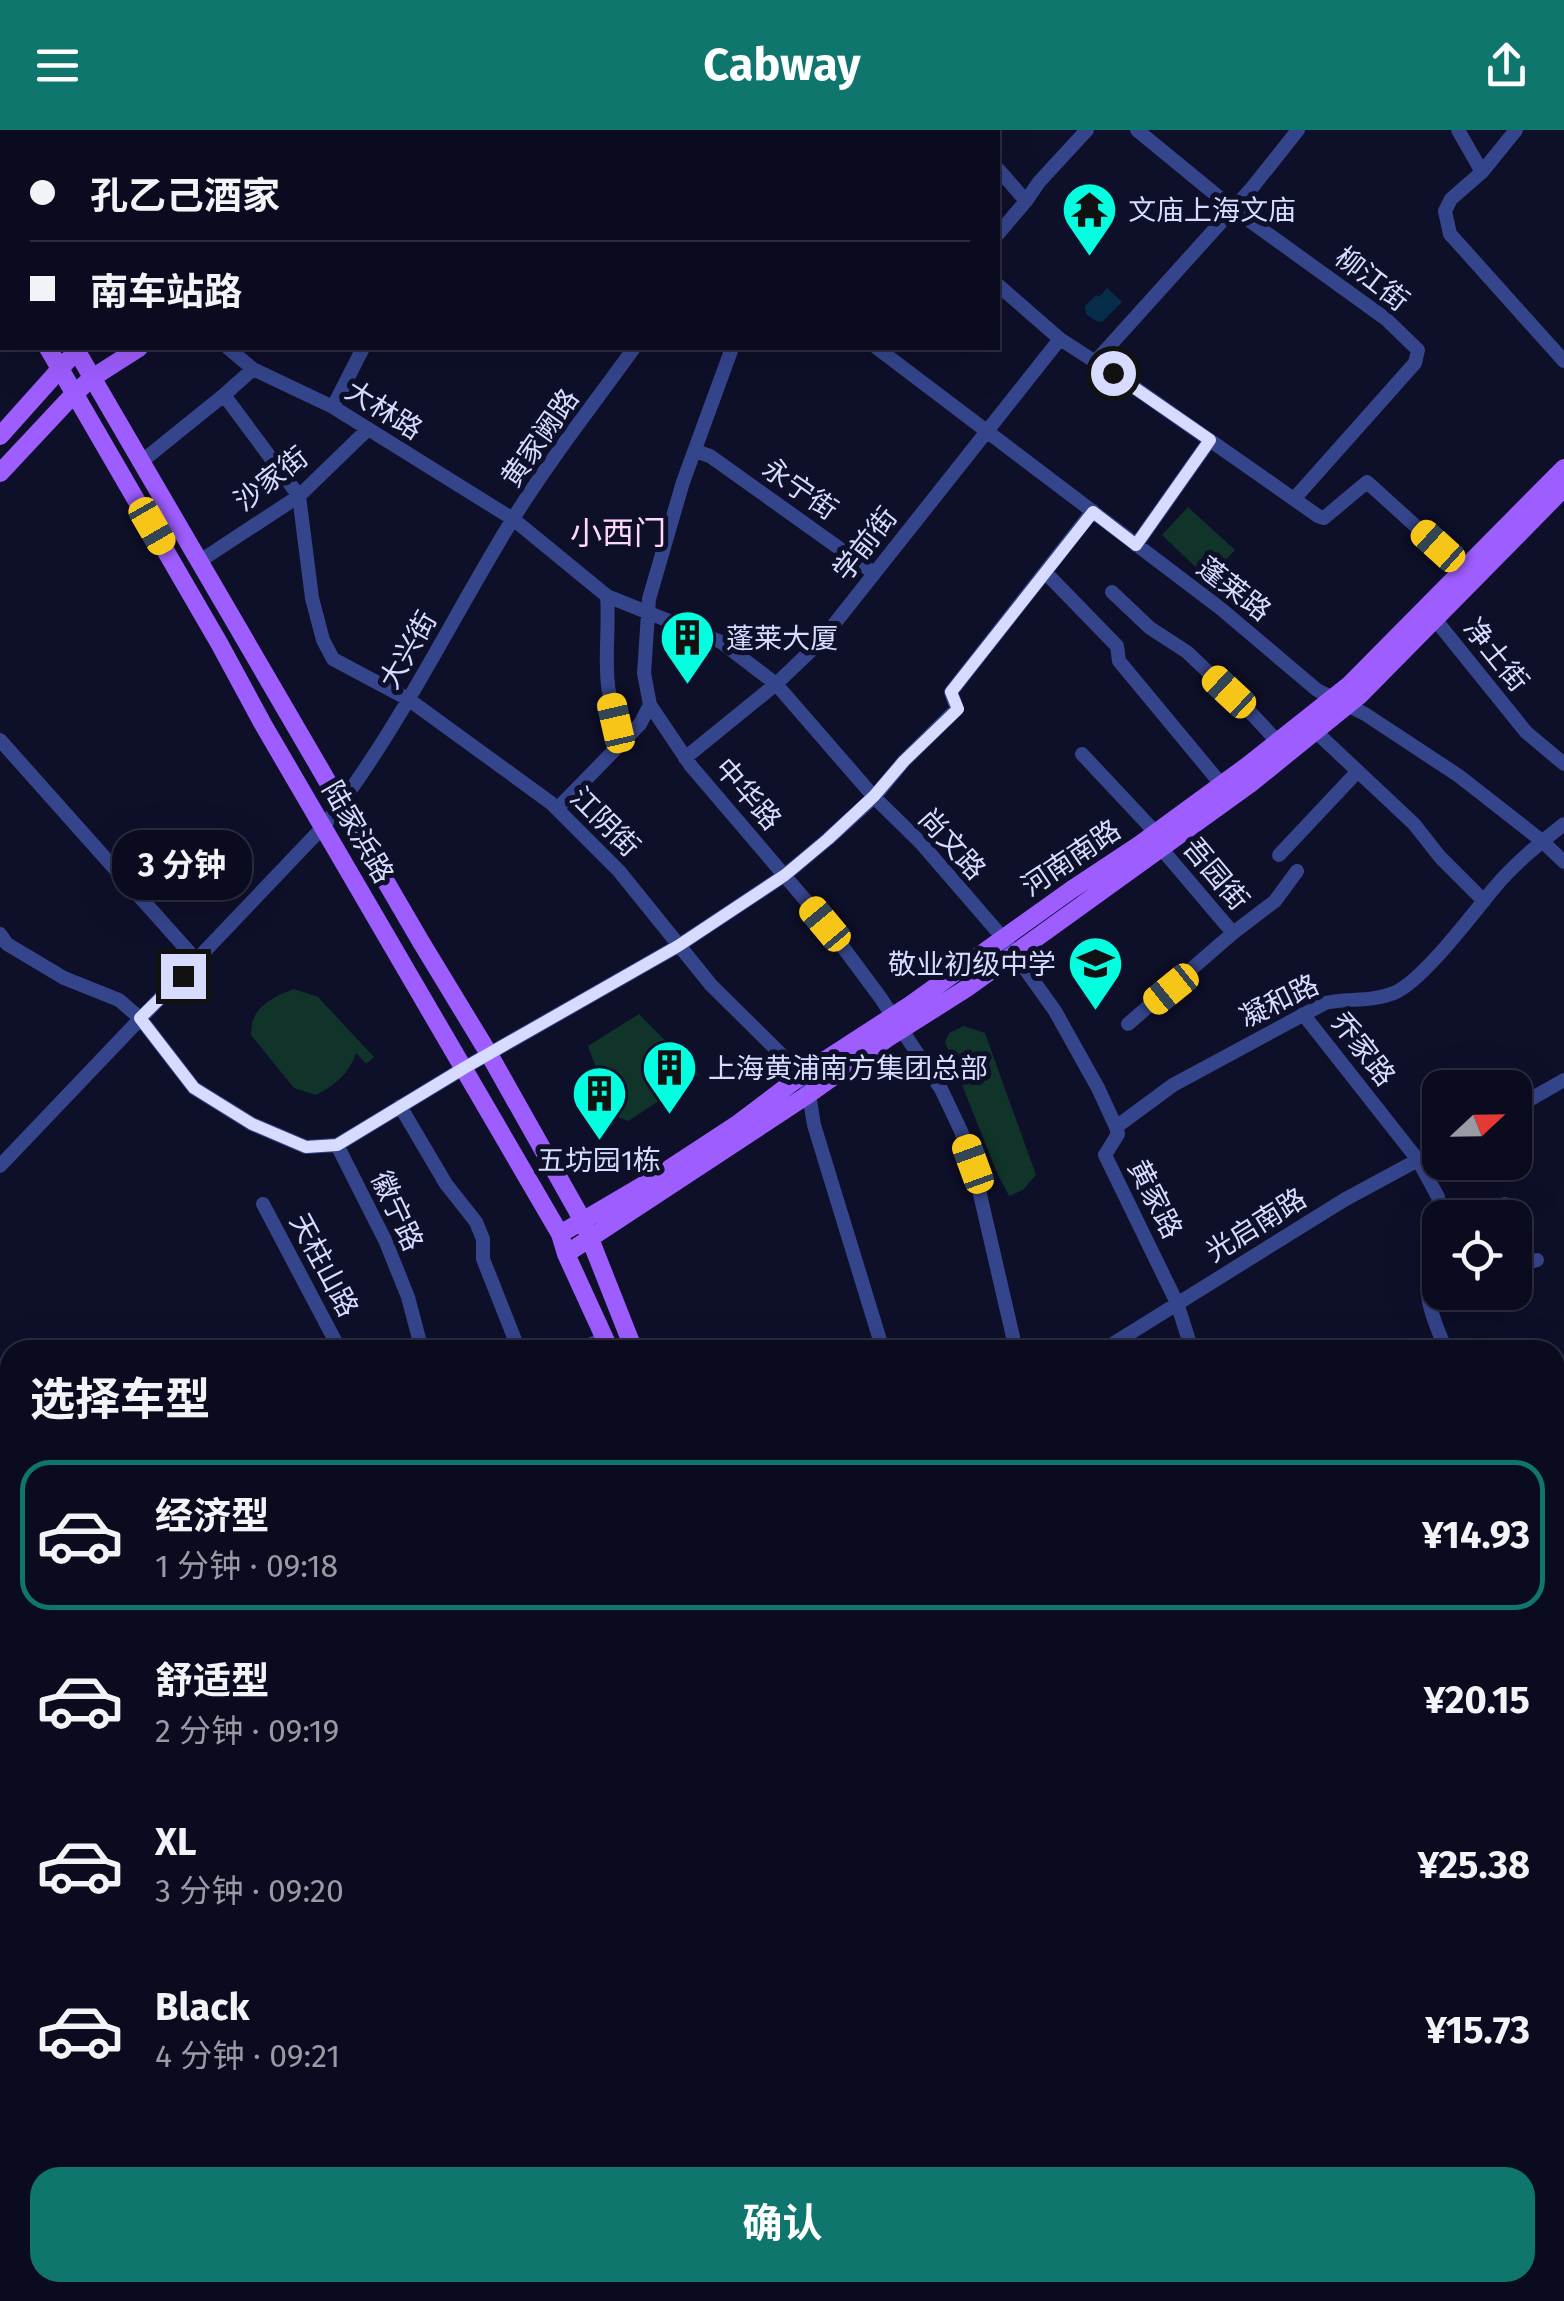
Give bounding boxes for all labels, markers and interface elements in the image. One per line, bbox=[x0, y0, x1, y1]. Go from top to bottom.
icon: menu bbox=[30, 38, 85, 93]
text: Cabway bbox=[703, 38, 861, 92]
icon: share bbox=[1479, 38, 1534, 93]
text: 孔乙己酒家 bbox=[90, 173, 280, 219]
temple icon: 文庙上海文庙 bbox=[1059, 180, 1119, 259]
place label: 文庙上海文庙 bbox=[1128, 194, 1296, 227]
street label: 柳江街 bbox=[1329, 240, 1415, 318]
text: 南车站路 bbox=[90, 269, 242, 315]
route start bbox=[1091, 351, 1136, 396]
street label: 大林路 bbox=[340, 374, 428, 446]
street label: 黄家阙路 bbox=[494, 383, 586, 493]
street label: 沙家街 bbox=[228, 440, 314, 518]
street label: 永宁街 bbox=[756, 451, 844, 527]
car bbox=[124, 493, 180, 559]
street label: 学前街 bbox=[826, 501, 904, 587]
district label: 小西门 bbox=[570, 514, 666, 552]
car bbox=[1406, 515, 1470, 577]
street label: 蓬莱路 bbox=[1191, 550, 1277, 628]
street label: 大兴街 bbox=[373, 605, 443, 695]
building icon: 蓬莱大厦 bbox=[657, 608, 717, 687]
street label: 净土街 bbox=[1457, 612, 1535, 698]
place label: 蓬莱大厦 bbox=[726, 622, 838, 655]
car bbox=[1197, 661, 1261, 723]
car bbox=[595, 690, 637, 756]
street label: 中华路 bbox=[708, 751, 788, 837]
street label: 陆家浜路 bbox=[316, 775, 400, 889]
street label: 江阴街 bbox=[564, 781, 646, 863]
street label: 尚文路 bbox=[912, 802, 992, 886]
street label: 河南南路 bbox=[1015, 813, 1127, 903]
callout: 3 分钟 bbox=[113, 831, 253, 901]
street label: 吾园街 bbox=[1176, 831, 1256, 917]
text: 3 分钟 bbox=[138, 846, 226, 884]
car bbox=[794, 891, 856, 957]
school or university icon: 敬业初级中学 bbox=[1065, 934, 1125, 1013]
place label: 敬业初级中学 bbox=[888, 948, 1056, 981]
route end bbox=[161, 954, 206, 999]
car bbox=[1138, 958, 1204, 1020]
street label: 凝和路 bbox=[1234, 968, 1324, 1034]
street label: 乔家路 bbox=[1324, 1006, 1402, 1092]
building icon: 上海黄浦南方集团总部 bbox=[639, 1038, 699, 1117]
place label: 上海黄浦南方集团总部 bbox=[708, 1052, 988, 1085]
building icon: 五坊园1栋 bbox=[569, 1064, 629, 1143]
north arrow bbox=[1422, 1070, 1532, 1180]
map controls bbox=[1422, 1070, 1532, 1310]
car bbox=[949, 1131, 997, 1197]
place label: 五坊园1栋 bbox=[537, 1144, 661, 1177]
street label: 黄家路 bbox=[1121, 1154, 1189, 1244]
street label: 徽宁路 bbox=[364, 1166, 430, 1256]
street label: 光启南路 bbox=[1200, 1181, 1312, 1269]
button: locate bbox=[1422, 1200, 1532, 1310]
street label: 天柱山路 bbox=[283, 1208, 365, 1322]
text: 选择车型 bbox=[30, 1373, 210, 1427]
icon: car bbox=[35, 1490, 125, 1580]
text: 经济型 bbox=[155, 1493, 269, 1539]
text: ¥14.93 bbox=[1422, 1512, 1530, 1558]
text: 1 分钟 · 09:18 bbox=[155, 1547, 338, 1585]
icon: car bbox=[35, 1655, 125, 1745]
text: 舒适型 bbox=[155, 1658, 269, 1704]
text: ¥20.15 bbox=[1424, 1677, 1530, 1723]
text: 2 分钟 · 09:19 bbox=[155, 1712, 339, 1750]
text: XL bbox=[155, 1819, 197, 1865]
icon: car bbox=[35, 1820, 125, 1910]
text: ¥25.38 bbox=[1417, 1842, 1530, 1888]
text: 3 分钟 · 09:20 bbox=[155, 1872, 344, 1910]
text: Black bbox=[155, 1984, 250, 2030]
icon: car bbox=[35, 1985, 125, 2075]
text: ¥15.73 bbox=[1425, 2007, 1530, 2053]
text: 4 分钟 · 09:21 bbox=[155, 2037, 340, 2075]
button: 确认 bbox=[30, 2167, 1535, 2282]

